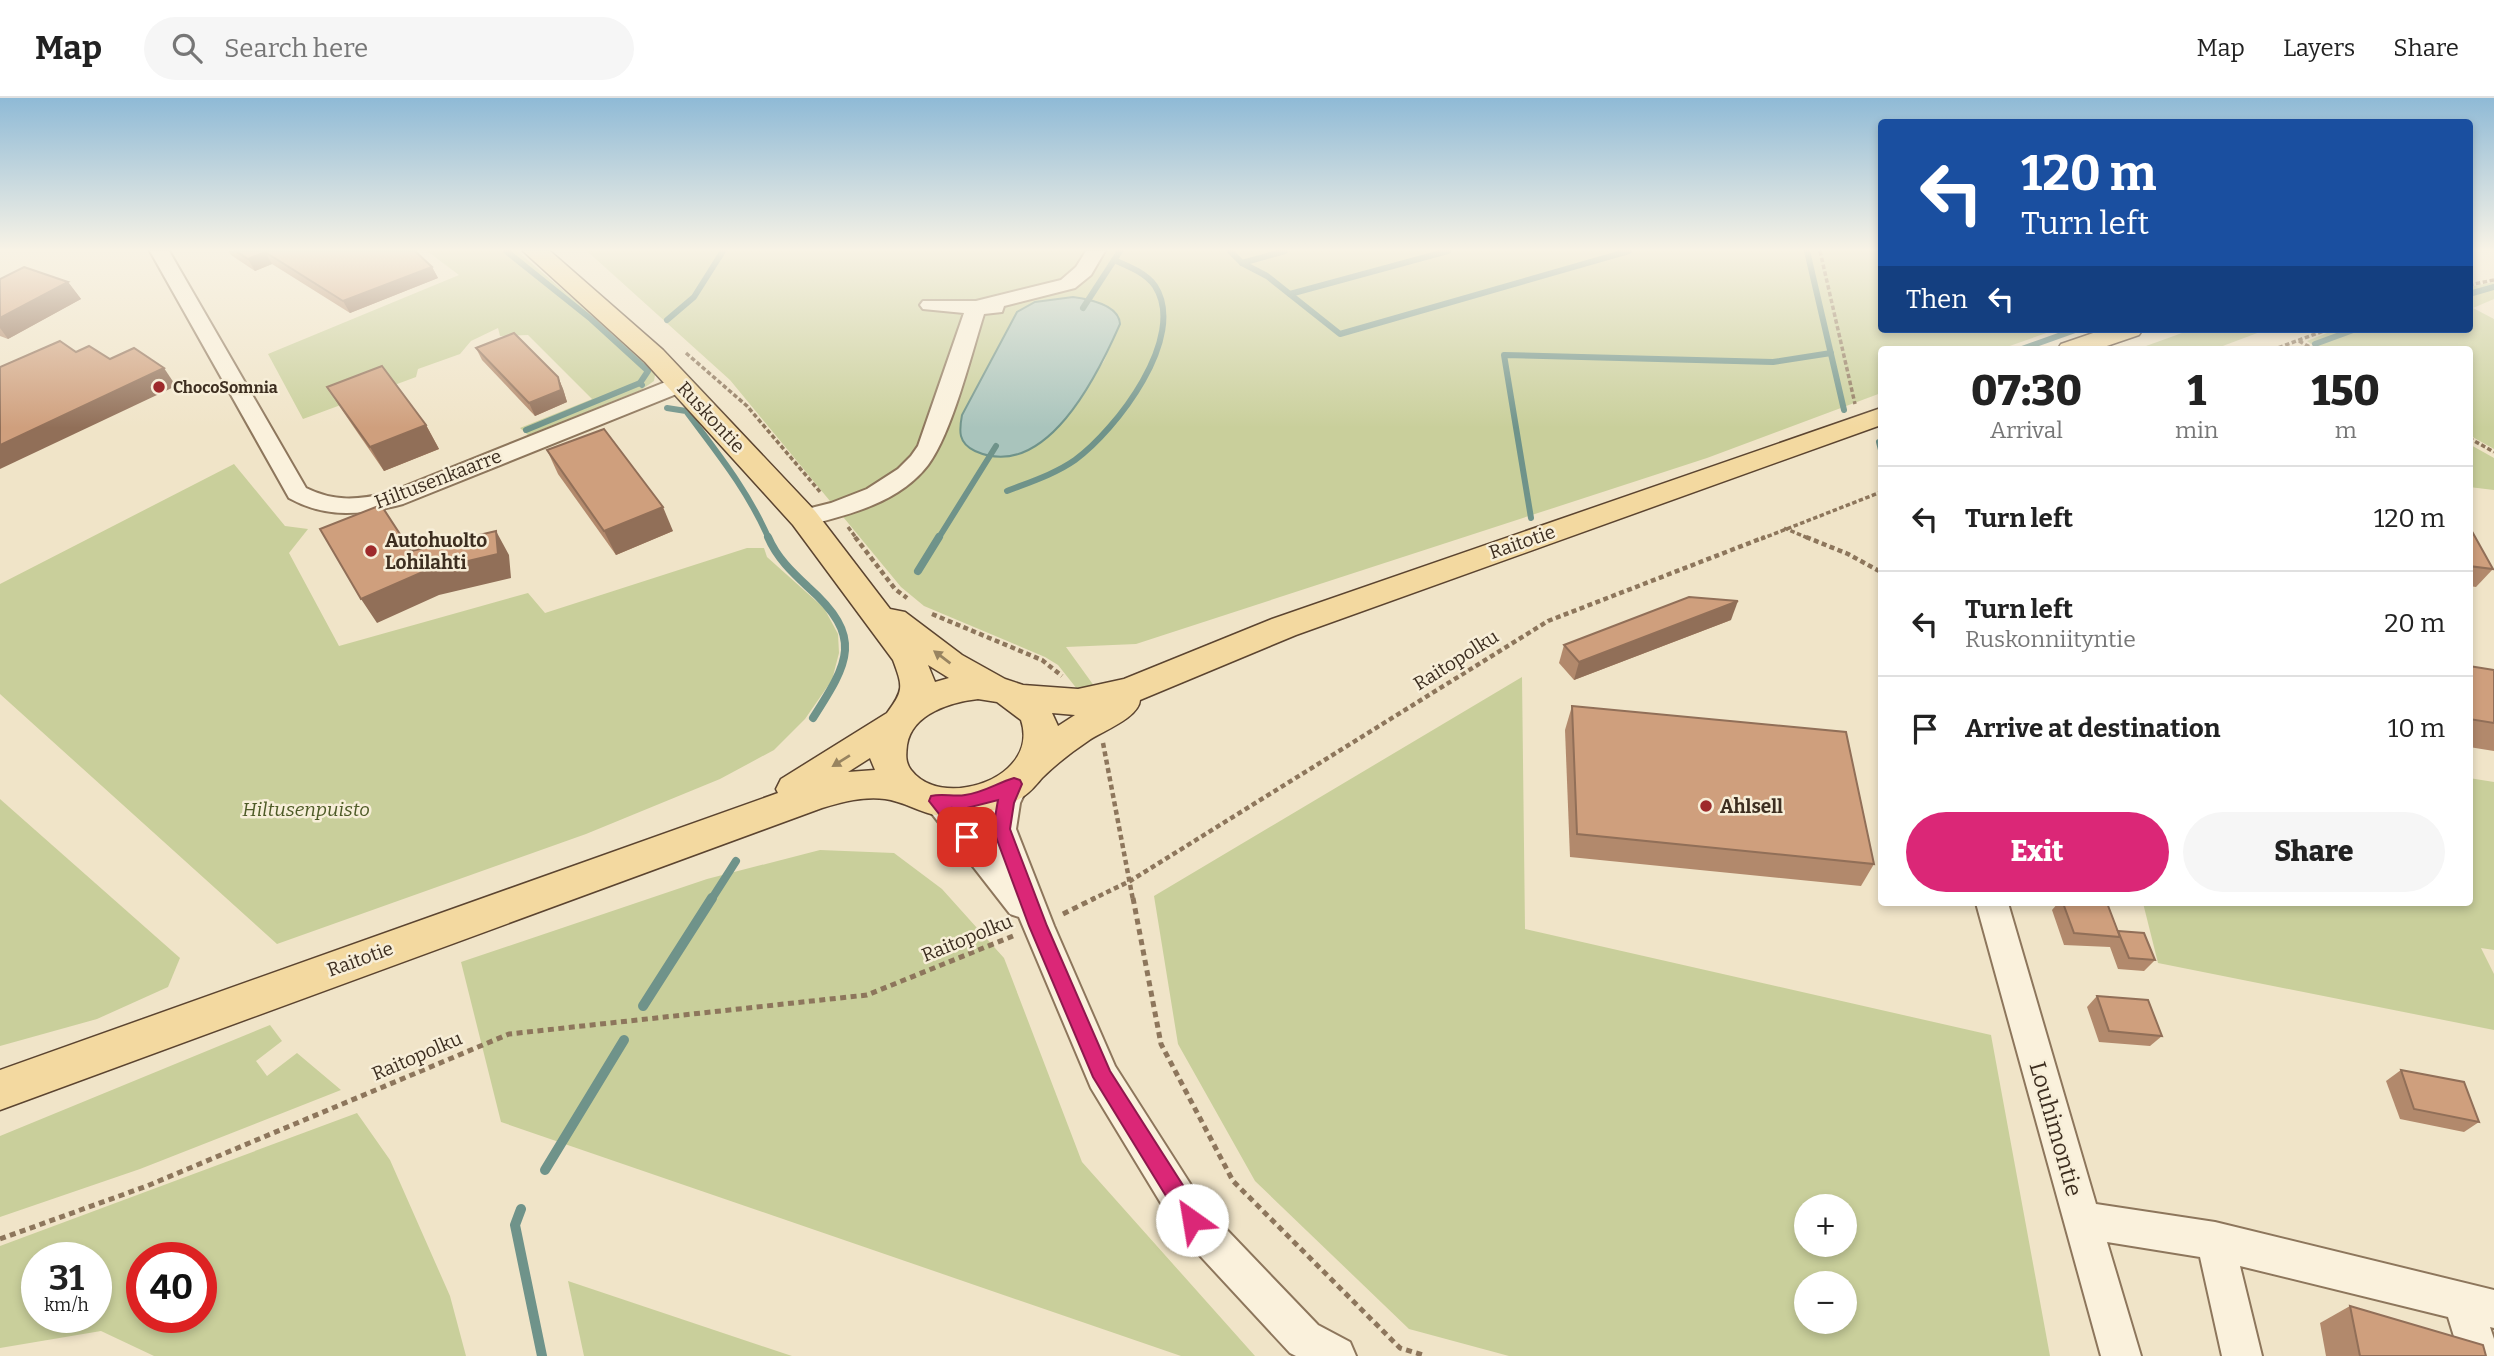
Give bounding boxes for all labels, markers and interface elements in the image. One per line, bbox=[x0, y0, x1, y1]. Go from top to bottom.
search box bbox=[144, 17, 634, 80]
text: Map bbox=[35, 28, 102, 68]
icon: search bbox=[168, 29, 206, 67]
text: Search here bbox=[224, 33, 368, 64]
text: Map bbox=[2197, 34, 2245, 62]
text: Layers bbox=[2283, 34, 2355, 62]
text: Share bbox=[2393, 34, 2459, 62]
text: 120 m bbox=[2021, 144, 2156, 203]
icon: left bbox=[1906, 147, 1997, 238]
text: Turn left bbox=[2021, 204, 2149, 242]
icon: left bbox=[1982, 280, 2020, 318]
text: Then bbox=[1906, 284, 1968, 315]
text: 07:30 bbox=[1971, 366, 2082, 416]
text: 1 bbox=[2187, 366, 2206, 416]
text: 150 bbox=[2311, 366, 2380, 416]
street label: Ruskontie bbox=[672, 377, 750, 457]
place label: ChocoSomnia bbox=[173, 378, 278, 397]
marker: ChocoSomnia bbox=[151, 379, 167, 395]
text: Arrival bbox=[1990, 416, 2063, 444]
text: min bbox=[2175, 416, 2218, 444]
text: m bbox=[2335, 416, 2357, 444]
street label: Hiltusenkaarre bbox=[371, 444, 505, 514]
icon: left bbox=[1906, 500, 1944, 538]
text: Turn left bbox=[1965, 503, 2073, 534]
text: 120 m bbox=[2374, 503, 2445, 534]
street label: Raitotie bbox=[1486, 520, 1558, 564]
place label: Autohuolto Lohilahti bbox=[385, 529, 487, 574]
marker: Autohuolto Lohilahti bbox=[363, 543, 379, 559]
text: Turn left bbox=[1965, 594, 2073, 625]
icon: left bbox=[1906, 605, 1944, 643]
text: 20 m bbox=[2384, 608, 2445, 639]
street label: Raitopolku bbox=[1409, 625, 1503, 695]
text: Ruskonniityntie bbox=[1965, 625, 2136, 653]
one-way arrow bbox=[933, 650, 951, 665]
icon: arrive bbox=[1906, 710, 1944, 748]
text: Arrive at destination bbox=[1965, 713, 2220, 744]
text: 10 m bbox=[2388, 713, 2445, 744]
one-way arrow bbox=[831, 754, 851, 767]
place label: Ahlsell bbox=[1720, 795, 1783, 818]
park label: Hiltusenpuisto bbox=[242, 798, 370, 821]
marker: Ahlsell bbox=[1698, 798, 1714, 814]
pin bbox=[937, 807, 997, 867]
button: Exit bbox=[1906, 812, 2169, 892]
button: Share bbox=[2183, 812, 2445, 892]
icon: arrive bbox=[948, 818, 986, 856]
street label: Raitopolku bbox=[918, 909, 1016, 967]
street label: Raitotie bbox=[324, 936, 396, 982]
street label: Raitopolku bbox=[368, 1027, 466, 1085]
street label: Louhimontie bbox=[2023, 1059, 2089, 1199]
position arrow bbox=[1155, 1183, 1229, 1257]
map controls bbox=[1794, 1194, 1857, 1334]
button: + bbox=[1794, 1194, 1857, 1257]
speed limit sign: 40 bbox=[126, 1242, 217, 1333]
text: 31 bbox=[49, 1257, 84, 1299]
button: − bbox=[1794, 1271, 1857, 1334]
text: km/h bbox=[44, 1294, 89, 1316]

